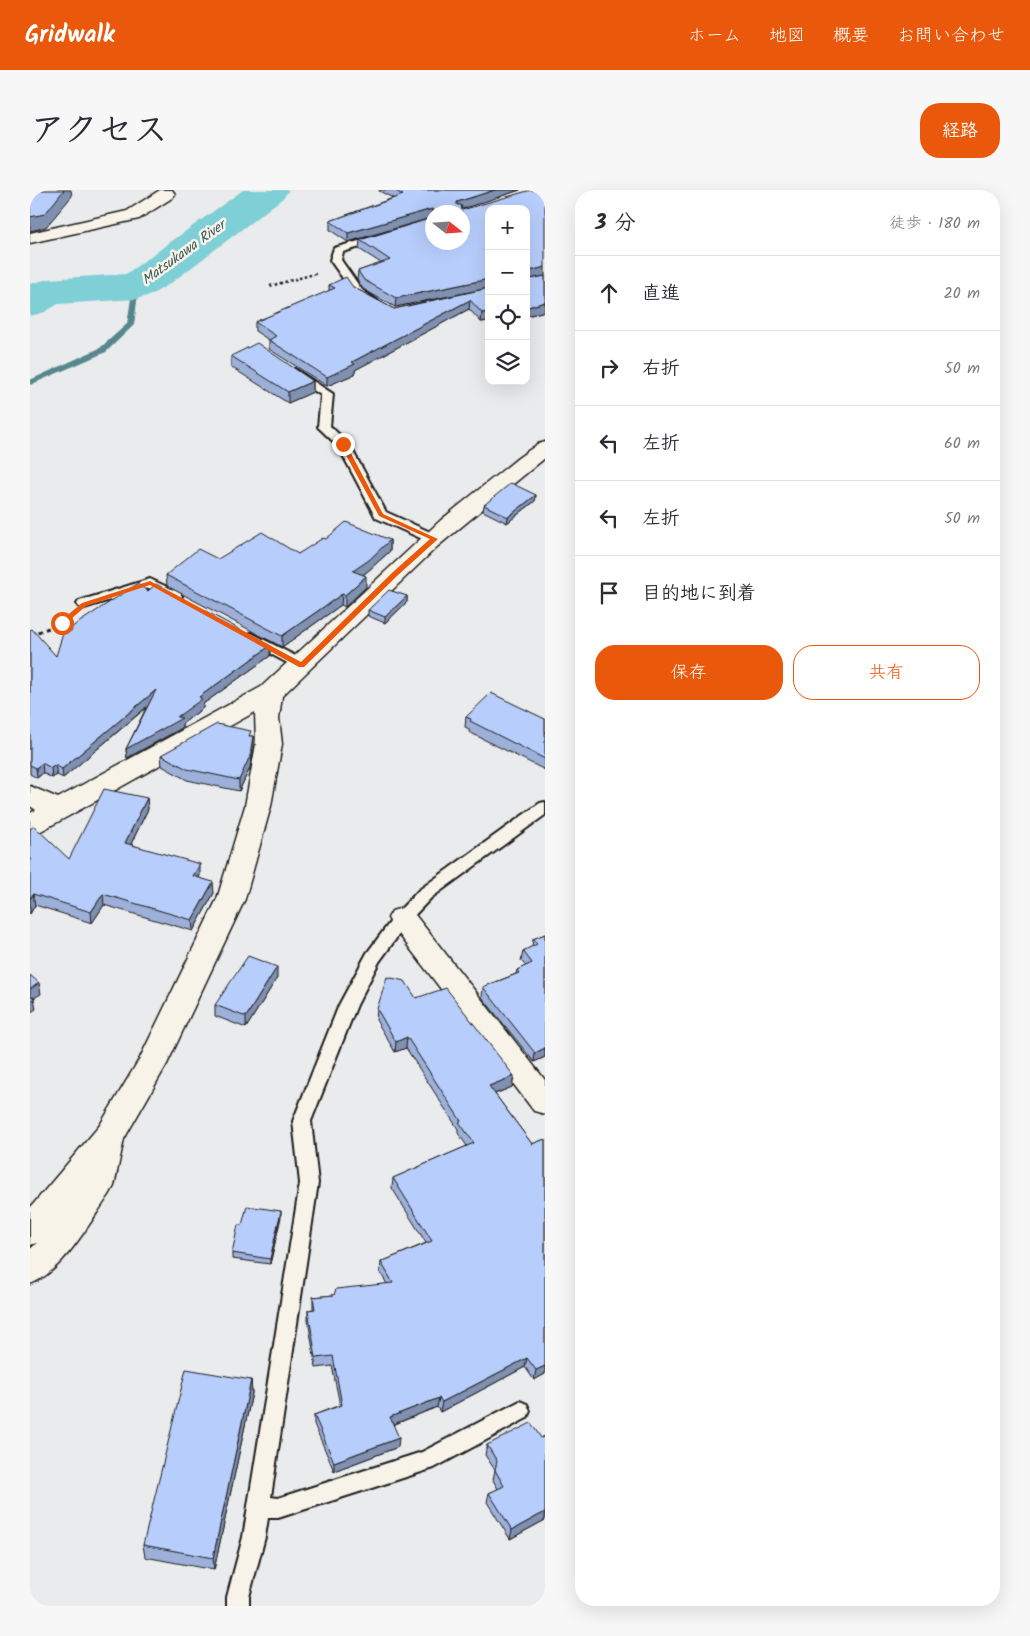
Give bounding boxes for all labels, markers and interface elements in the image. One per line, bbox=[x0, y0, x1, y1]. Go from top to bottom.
text: Gridwalk bbox=[25, 16, 115, 55]
text: ホーム bbox=[688, 22, 741, 51]
text: 地図 bbox=[769, 22, 805, 51]
text: 概要 bbox=[833, 22, 869, 51]
text: お問い合わせ bbox=[897, 22, 1005, 51]
button: 経路 bbox=[920, 103, 1000, 158]
text: アクセス bbox=[30, 104, 168, 160]
north arrow bbox=[425, 205, 470, 250]
map controls bbox=[485, 205, 530, 385]
button: + bbox=[485, 205, 530, 250]
text: 3 分 bbox=[595, 207, 636, 240]
text: 徒歩 · 180 m bbox=[890, 211, 980, 236]
water label: Matsukawa River bbox=[137, 213, 233, 291]
button: − bbox=[485, 250, 530, 295]
icon: ahead bbox=[595, 279, 623, 307]
text: 直進 bbox=[642, 279, 680, 309]
text: 20 m bbox=[944, 281, 980, 306]
button: locate bbox=[485, 295, 530, 340]
button: layers bbox=[485, 340, 530, 385]
icon: right bbox=[595, 354, 623, 382]
text: 右折 bbox=[642, 354, 680, 384]
text: 50 m bbox=[944, 356, 980, 381]
icon: left bbox=[595, 429, 623, 457]
text: 左折 bbox=[642, 429, 680, 459]
text: 60 m bbox=[944, 431, 980, 456]
route end bbox=[332, 433, 355, 456]
icon: left bbox=[595, 504, 623, 532]
text: 左折 bbox=[642, 504, 680, 534]
text: 50 m bbox=[944, 506, 980, 531]
icon: arrive bbox=[595, 579, 623, 607]
text: 目的地に到着 bbox=[642, 579, 756, 609]
route start bbox=[51, 612, 74, 635]
button: 保存 bbox=[595, 645, 783, 700]
button: 共有 bbox=[793, 645, 980, 700]

